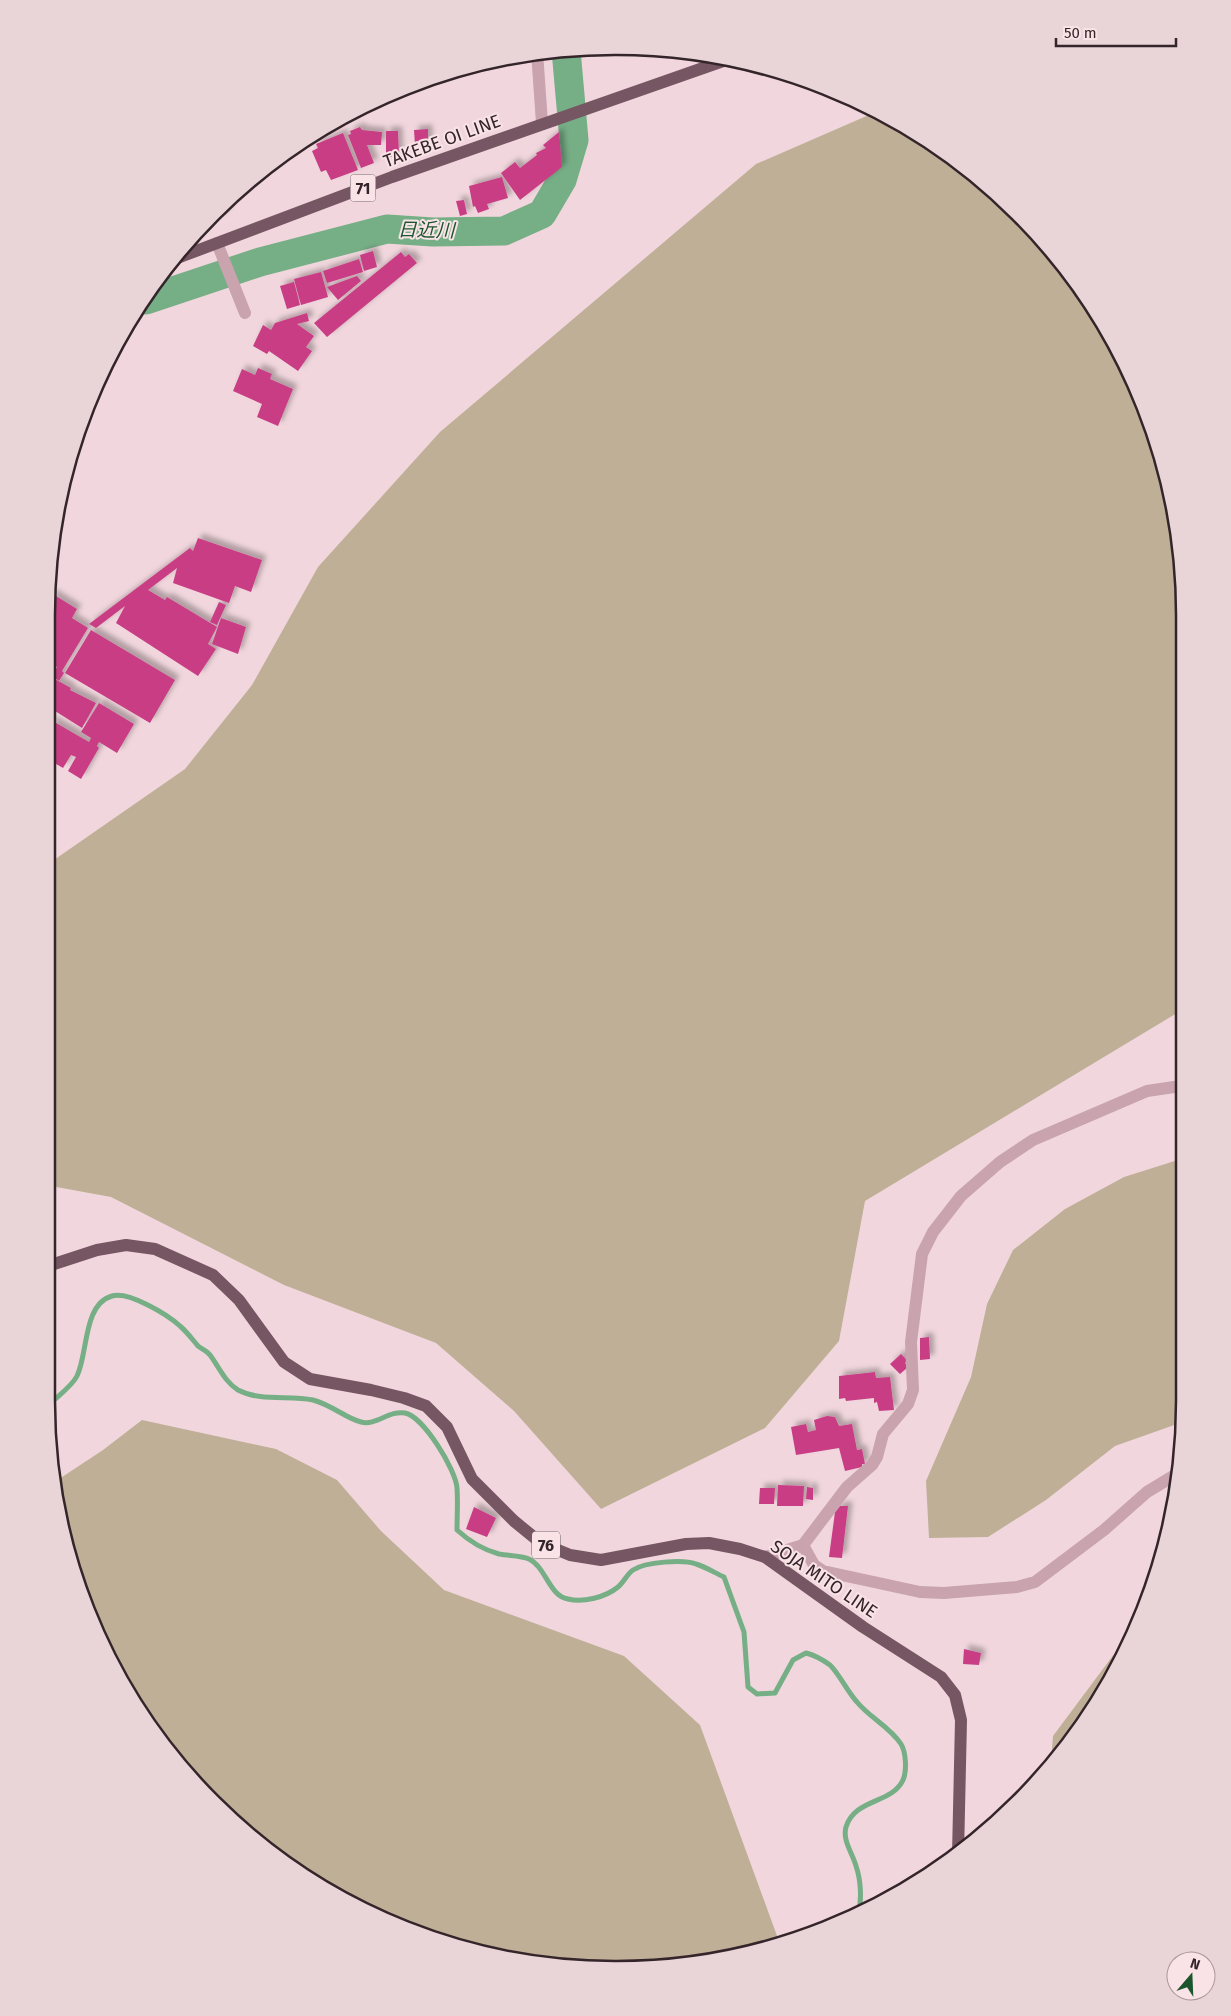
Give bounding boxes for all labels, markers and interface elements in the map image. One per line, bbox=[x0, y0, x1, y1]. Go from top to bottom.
scale bar bbox=[1056, 15, 1176, 47]
text: 50 m bbox=[1064, 24, 1097, 42]
street label: TAKEBE OI LINE bbox=[380, 110, 504, 172]
road number: 71 bbox=[350, 174, 376, 202]
water label: 日近川 bbox=[397, 218, 457, 242]
road number: 76 bbox=[532, 1532, 560, 1558]
street label: SOJA MITO LINE bbox=[766, 1535, 882, 1623]
north arrow bbox=[1166, 1951, 1216, 2001]
text: N bbox=[1188, 1955, 1202, 1974]

